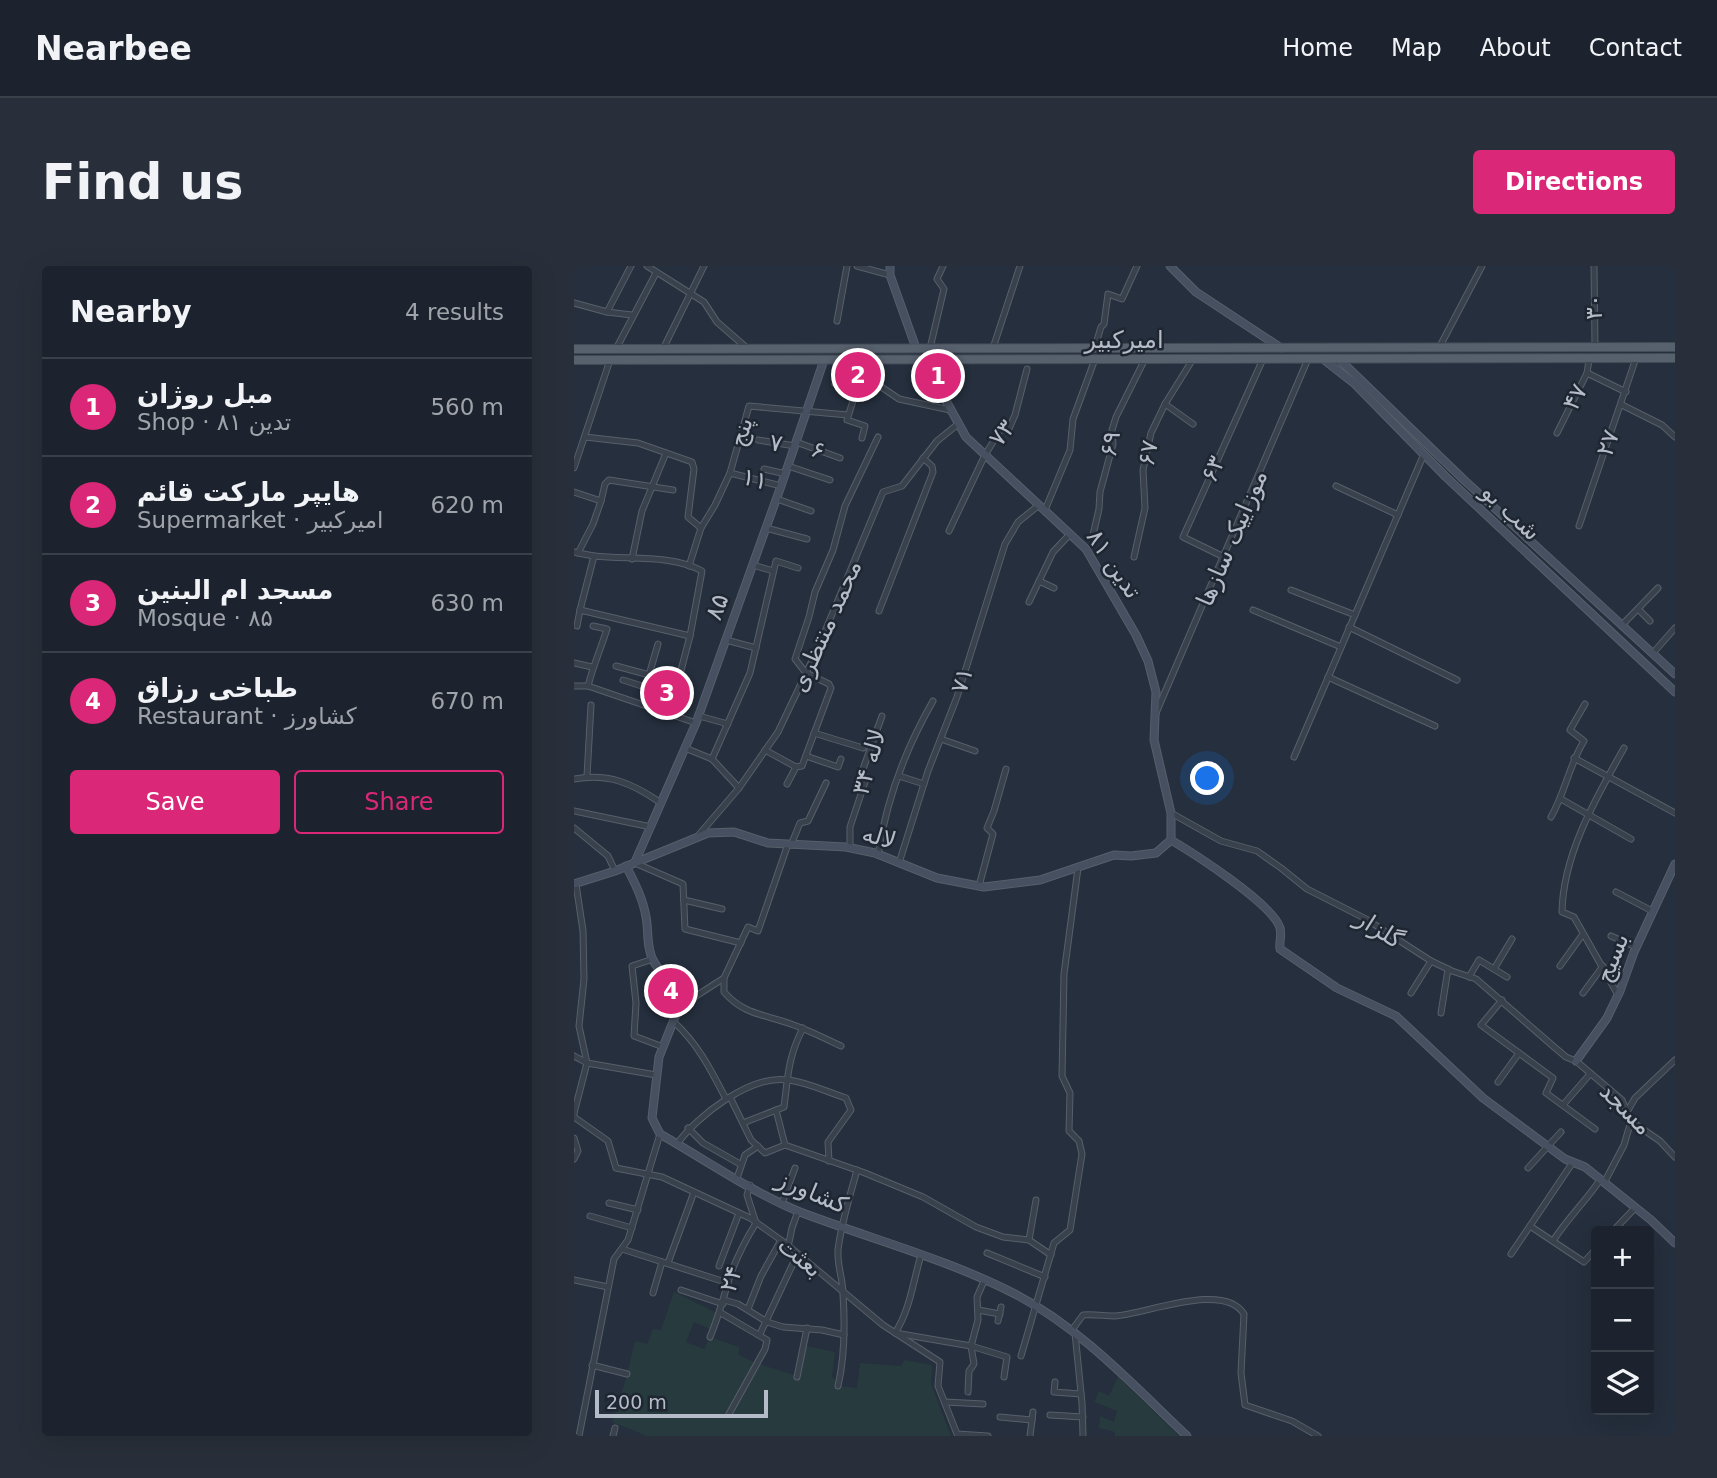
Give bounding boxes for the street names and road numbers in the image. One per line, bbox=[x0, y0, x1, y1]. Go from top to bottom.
street label: ۳۰ bbox=[1580, 294, 1608, 320]
street label: امیرکبیر bbox=[1083, 326, 1164, 354]
street label: ۴۷ bbox=[1557, 379, 1593, 415]
street label: پنج bbox=[723, 414, 759, 450]
street label: ۷۳ bbox=[983, 414, 1021, 452]
street label: ۲۷ bbox=[1591, 426, 1625, 460]
street label: ۷ bbox=[767, 428, 785, 458]
street label: ۶۹ bbox=[1094, 429, 1126, 459]
street label: ۶ bbox=[807, 435, 829, 465]
street label: ۶۷ bbox=[1132, 438, 1164, 468]
street label: ۶۳ bbox=[1195, 451, 1231, 486]
street label: ۱۱ bbox=[739, 462, 771, 496]
street label: موزاییک سازها bbox=[1191, 466, 1273, 610]
street label: شب بو bbox=[1475, 477, 1546, 546]
street label: تدین ۸۱ bbox=[1081, 524, 1147, 604]
street label: محمد منتظری bbox=[784, 556, 868, 696]
street label: ۸۵ bbox=[699, 590, 735, 624]
street label: ۷۱ bbox=[945, 663, 979, 697]
street label: لاله ۳۴ bbox=[846, 726, 892, 798]
street label: لاله bbox=[859, 819, 899, 855]
street label: گلزار bbox=[1349, 903, 1408, 955]
street label: بسیج bbox=[1589, 929, 1635, 987]
street label: مسجد bbox=[1594, 1077, 1658, 1141]
street label: کشاورز bbox=[771, 1164, 852, 1220]
street label: بعثت bbox=[772, 1231, 828, 1283]
street label: ۲۴ bbox=[714, 1262, 748, 1296]

